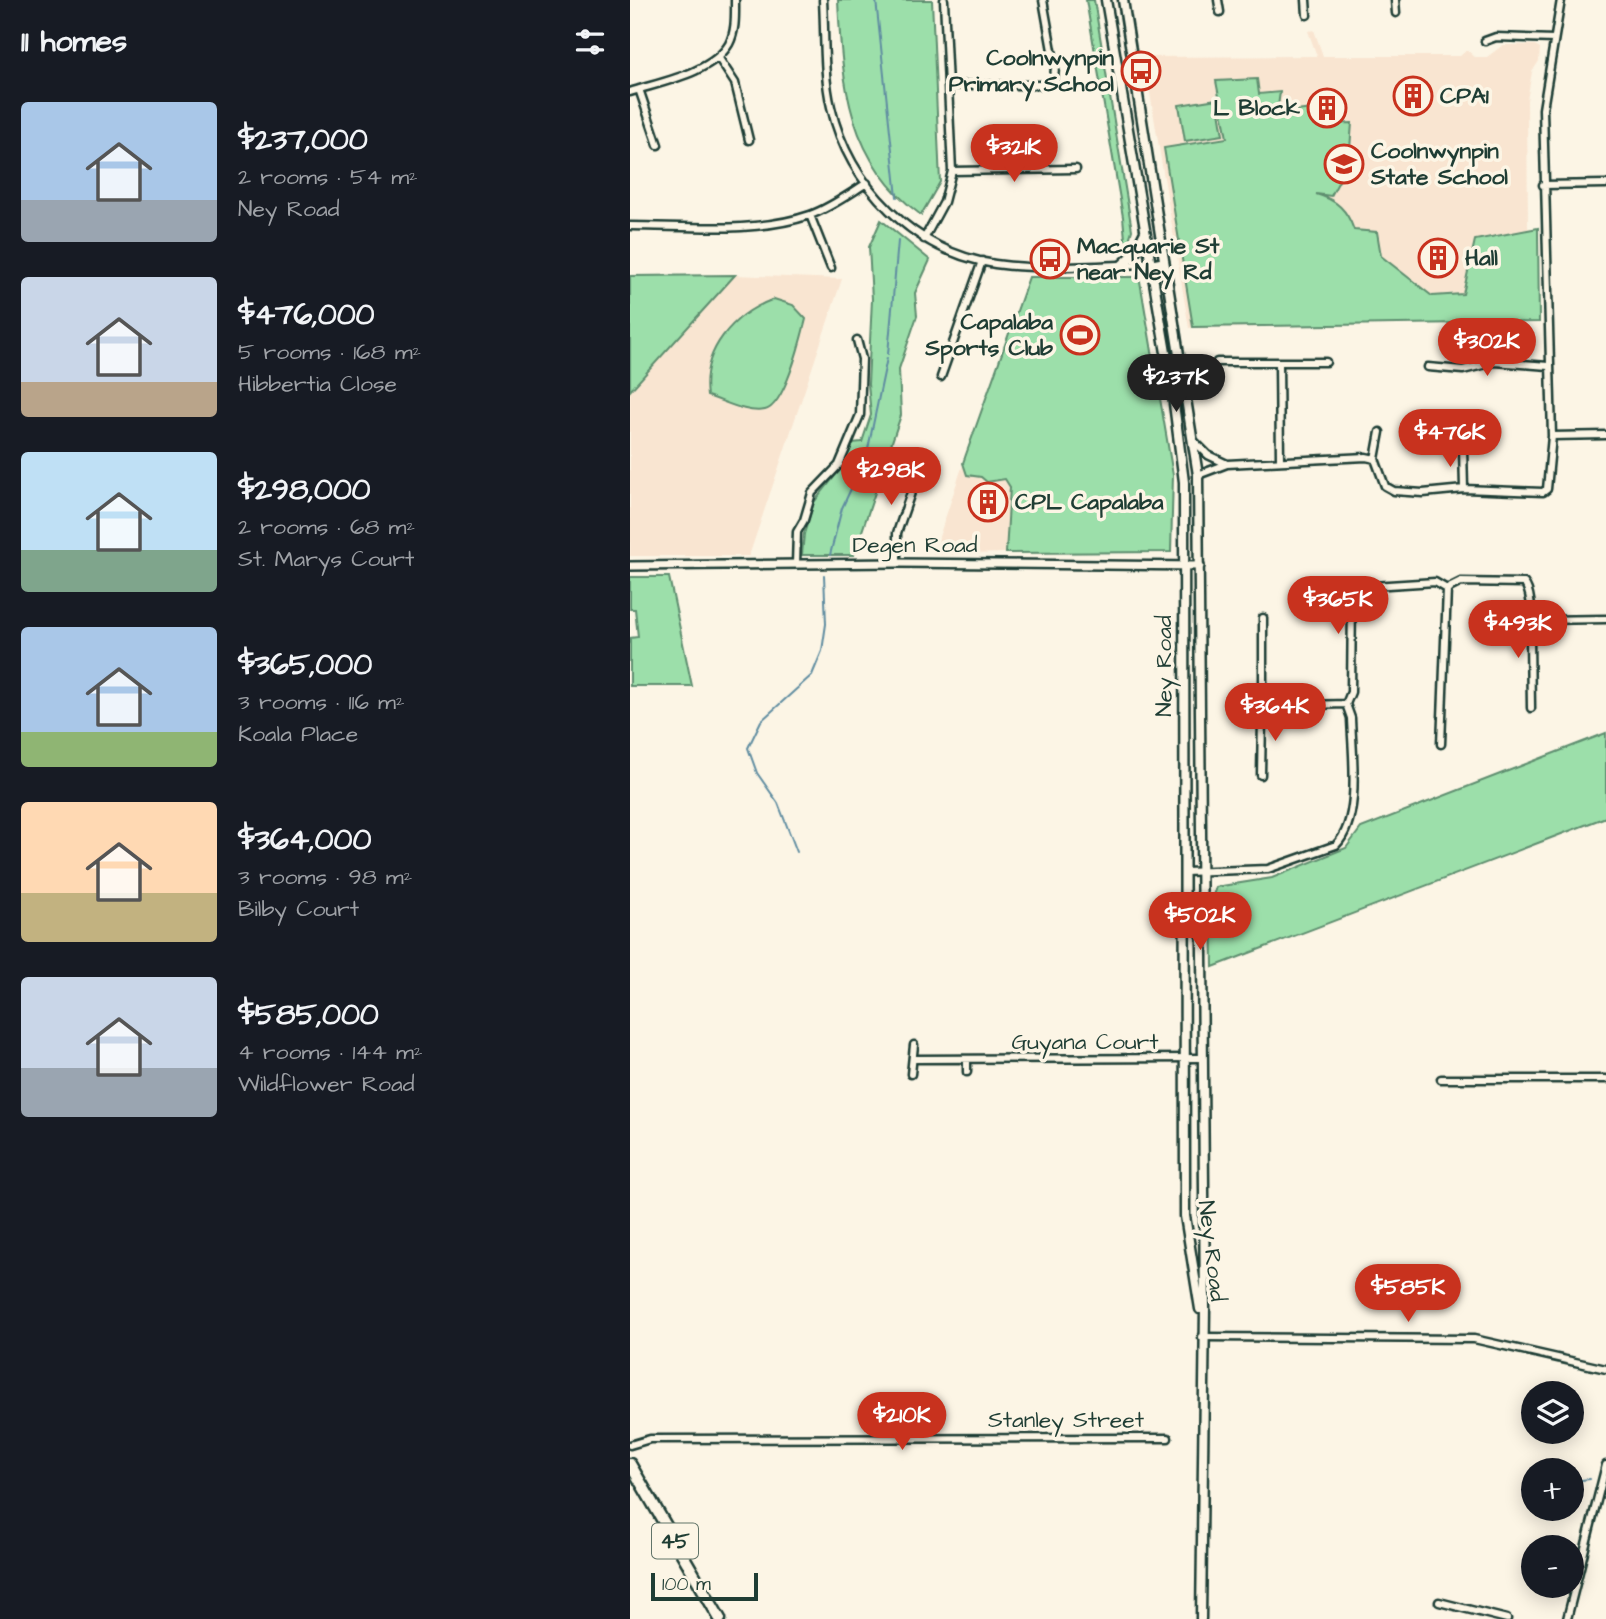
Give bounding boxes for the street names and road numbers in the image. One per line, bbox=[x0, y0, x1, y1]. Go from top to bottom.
street label: Degen Road bbox=[852, 529, 978, 562]
street label: Ney Road bbox=[1148, 615, 1181, 717]
street label: Guyana Court bbox=[1011, 1026, 1159, 1059]
street label: Ney Road bbox=[1189, 1199, 1234, 1304]
street label: Stanley Street bbox=[988, 1404, 1145, 1437]
road number: 45 bbox=[652, 1524, 698, 1558]

